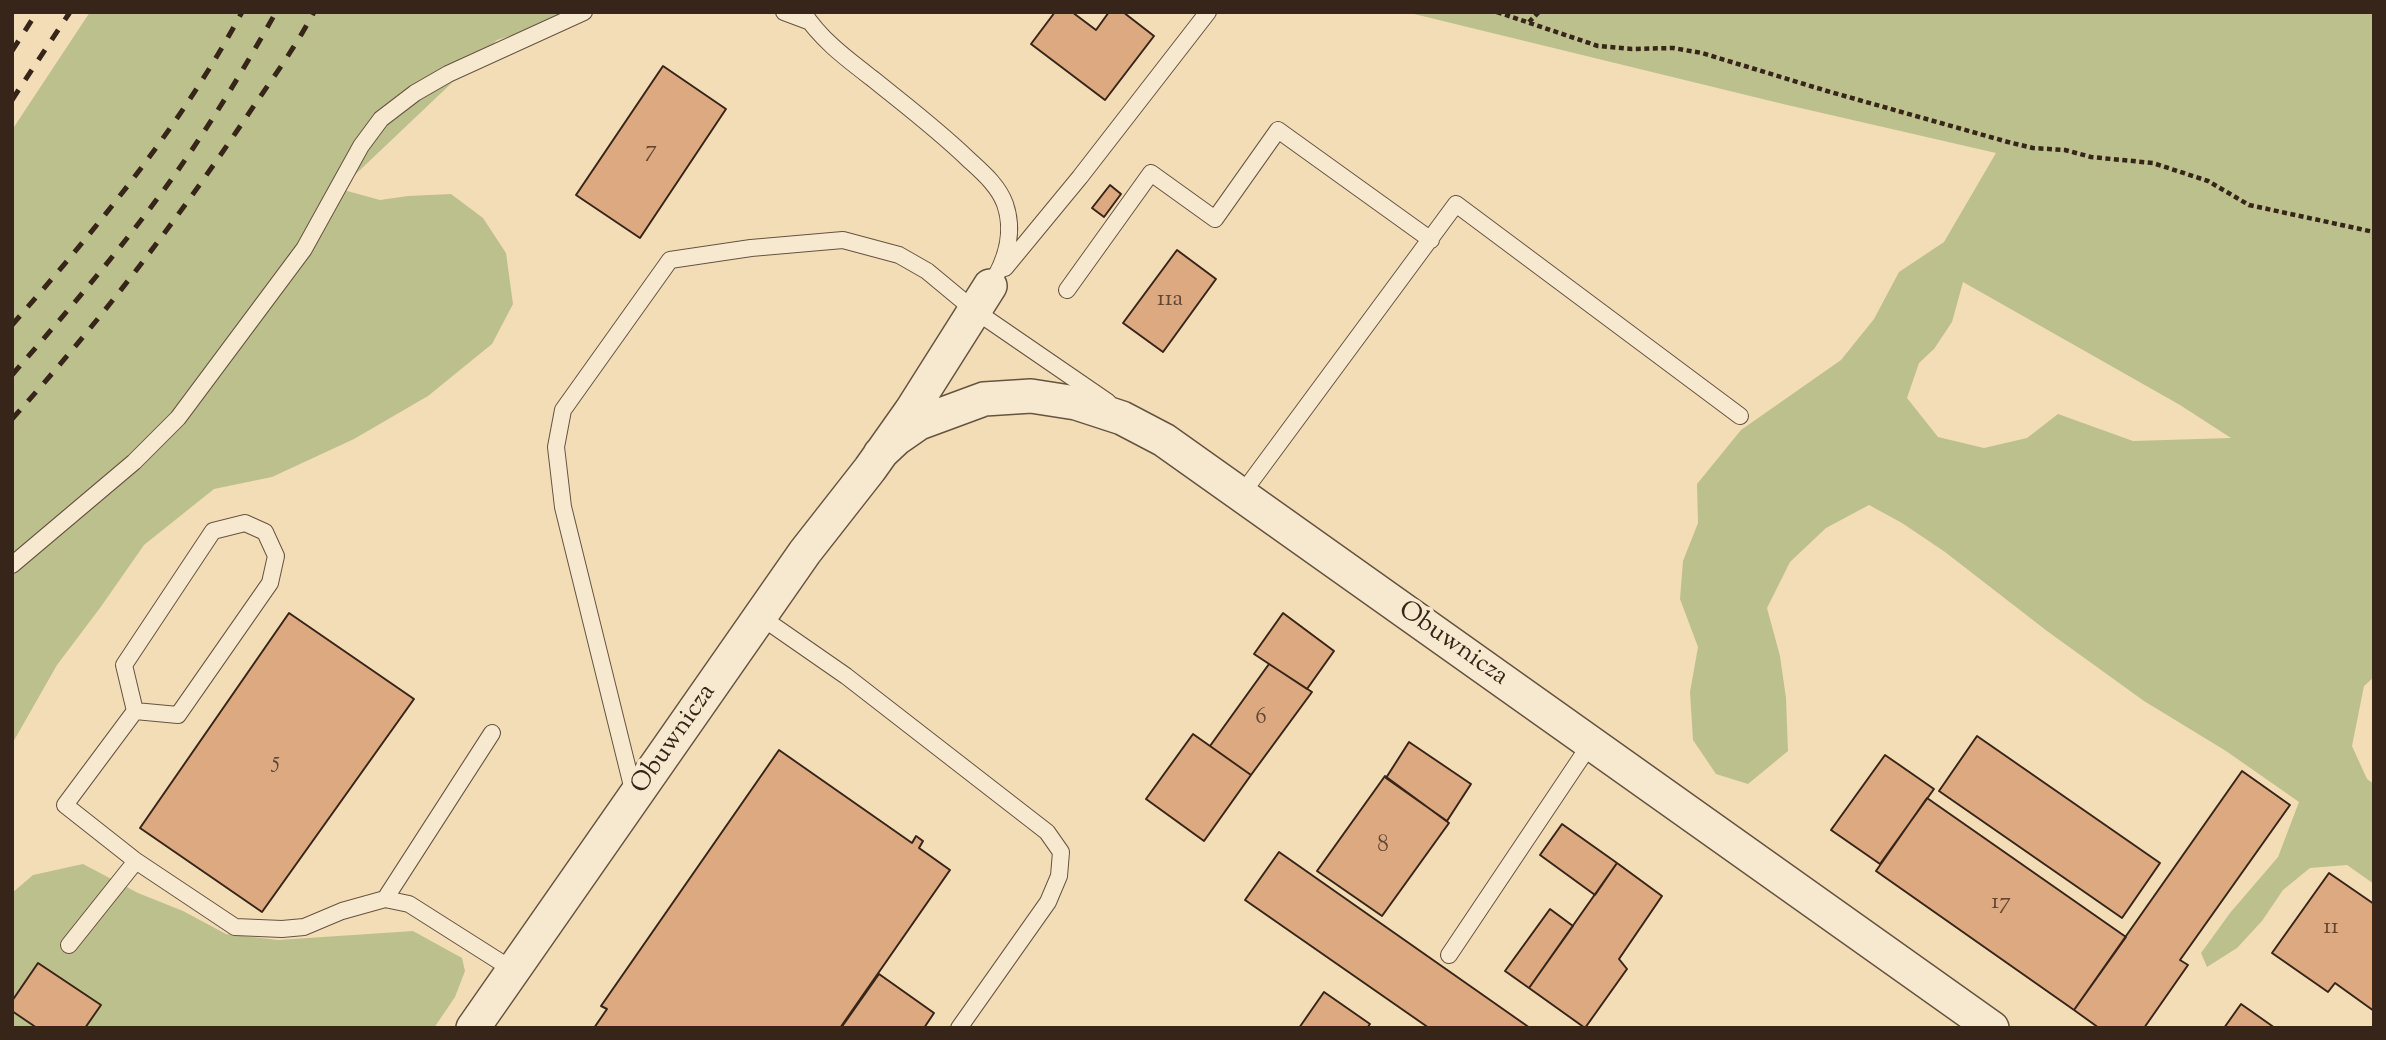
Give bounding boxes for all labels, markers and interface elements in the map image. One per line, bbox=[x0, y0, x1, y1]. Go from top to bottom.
house number: 7 bbox=[645, 138, 657, 166]
house number: 11a bbox=[1157, 287, 1183, 315]
street label: Obuwnicza bbox=[1391, 596, 1513, 694]
street label: Obuwnicza bbox=[626, 679, 724, 801]
house number: 6 bbox=[1255, 705, 1267, 733]
house number: 5 bbox=[272, 749, 280, 777]
house number: 8 bbox=[1377, 833, 1389, 861]
house number: 17 bbox=[1991, 890, 2011, 918]
house number: 11 bbox=[2323, 915, 2339, 943]

